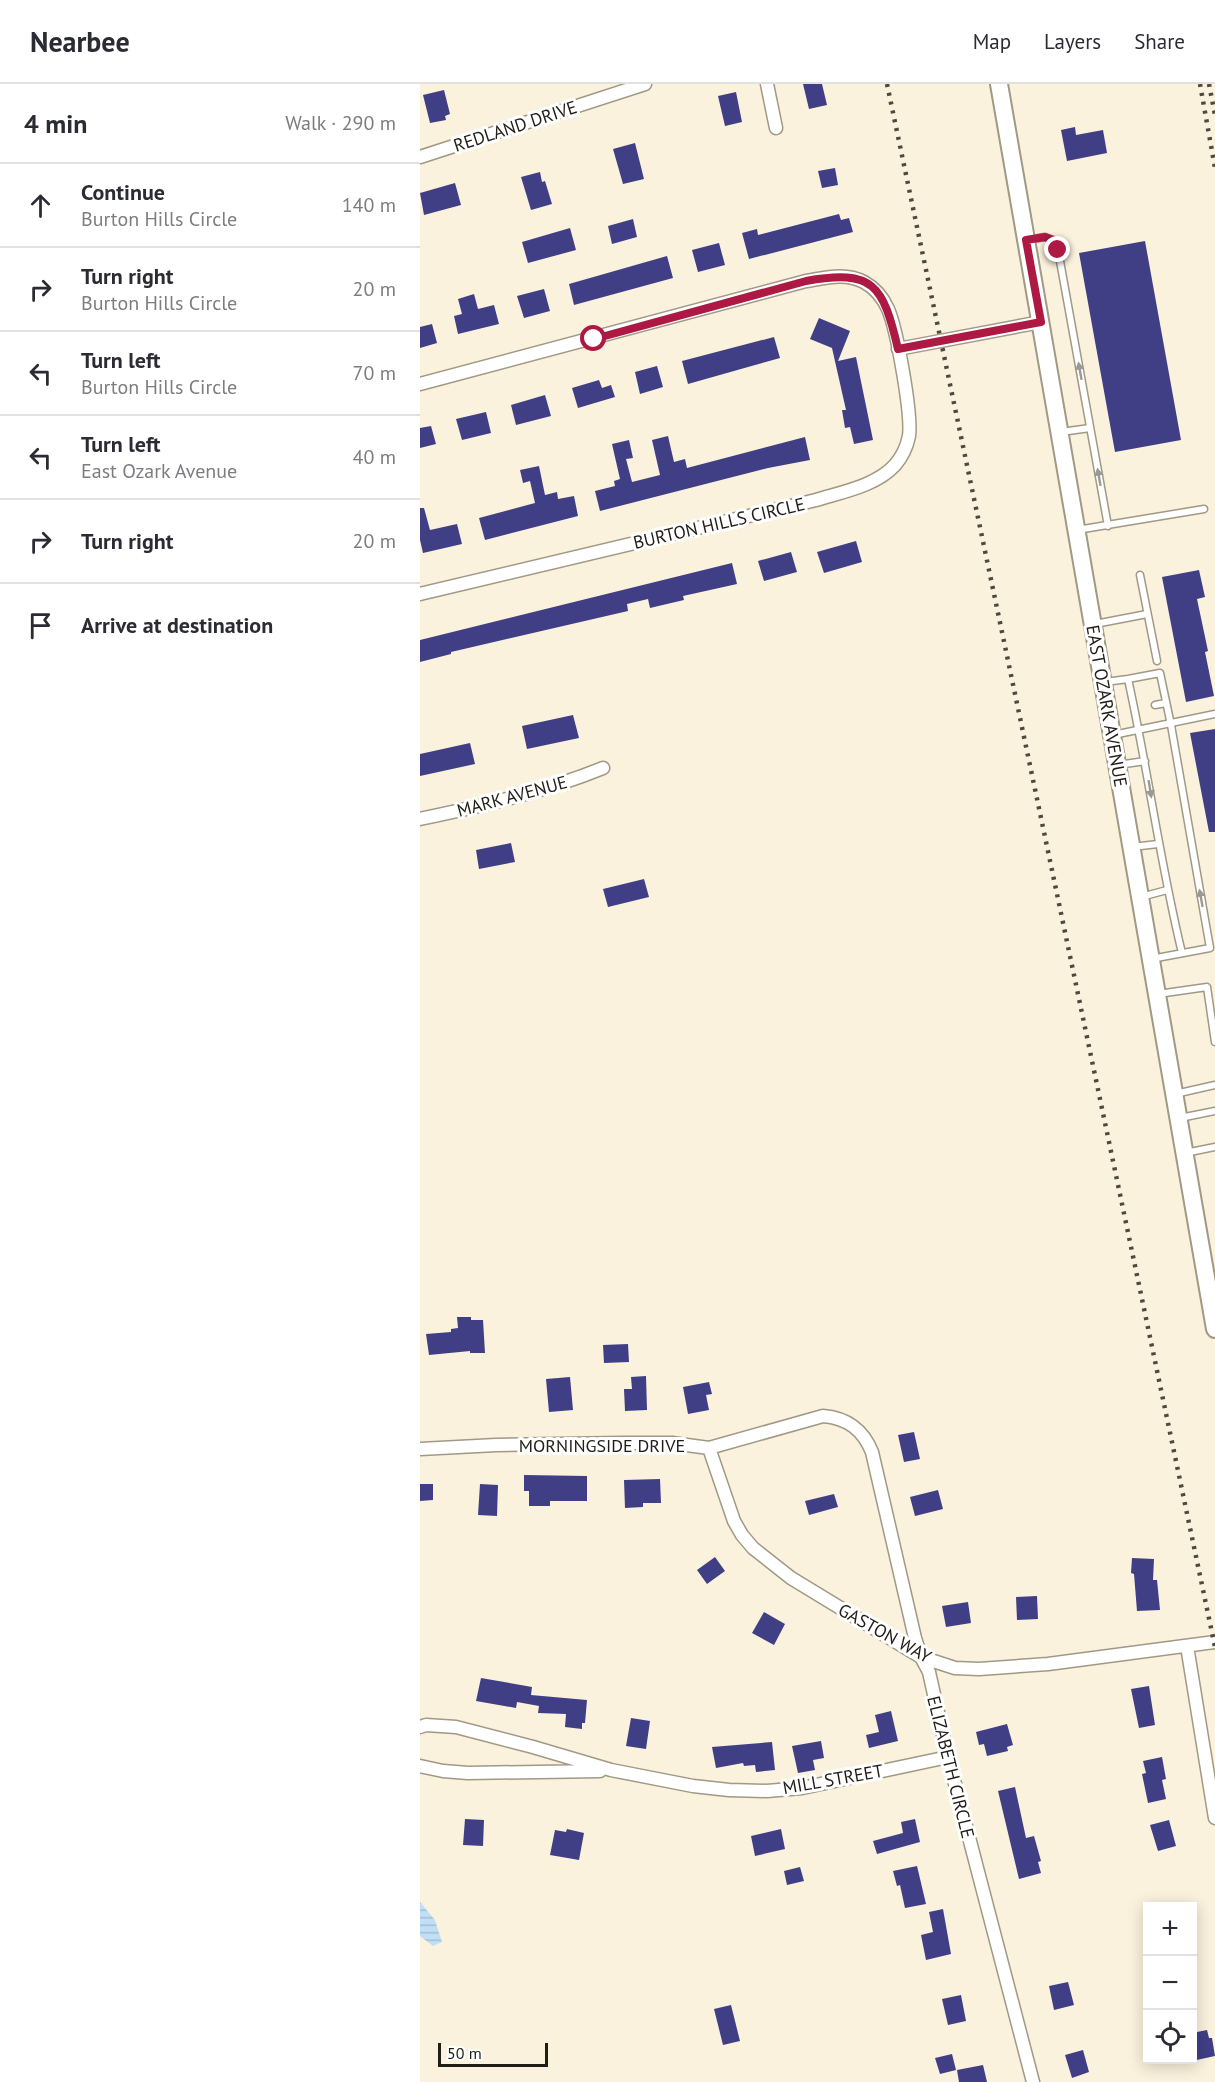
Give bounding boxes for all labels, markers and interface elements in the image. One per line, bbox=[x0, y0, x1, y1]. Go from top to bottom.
text: Nearbee bbox=[30, 23, 130, 60]
text: Map bbox=[973, 28, 1011, 55]
text: Layers bbox=[1044, 28, 1101, 55]
text: Share bbox=[1134, 28, 1185, 55]
street label: REDLAND DRIVE bbox=[450, 95, 580, 157]
text: 4 min bbox=[24, 107, 87, 140]
text: Walk · 290 m bbox=[285, 110, 396, 136]
text: Continue bbox=[81, 178, 165, 206]
icon: ahead bbox=[24, 189, 57, 222]
text: 140 m bbox=[342, 192, 396, 218]
text: Burton Hills Circle bbox=[81, 206, 237, 232]
route end bbox=[1044, 236, 1070, 262]
text: Turn right bbox=[81, 262, 173, 290]
icon: right bbox=[24, 273, 57, 306]
text: 20 m bbox=[353, 276, 396, 302]
text: Burton Hills Circle bbox=[81, 290, 237, 316]
route start bbox=[580, 325, 606, 351]
text: Turn left bbox=[81, 346, 161, 374]
icon: left bbox=[24, 357, 57, 390]
text: 70 m bbox=[353, 360, 396, 386]
one-way arrow bbox=[1075, 361, 1084, 380]
text: Burton Hills Circle bbox=[81, 374, 237, 400]
text: Turn left bbox=[81, 430, 161, 458]
icon: left bbox=[24, 441, 57, 474]
text: 40 m bbox=[353, 444, 396, 470]
text: East Ozark Avenue bbox=[81, 458, 237, 484]
one-way arrow bbox=[1094, 467, 1103, 486]
street label: BURTON HILLS CIRCLE bbox=[631, 492, 807, 554]
icon: right bbox=[24, 525, 57, 558]
text: Turn right bbox=[81, 527, 173, 555]
text: 20 m bbox=[353, 528, 396, 554]
icon: arrive bbox=[24, 609, 57, 642]
text: Arrive at destination bbox=[81, 611, 273, 639]
street label: EAST OZARK AVENUE bbox=[1081, 623, 1133, 789]
street label: MARK AVENUE bbox=[454, 770, 570, 822]
one-way arrow bbox=[1145, 779, 1154, 798]
one-way arrow bbox=[1196, 888, 1205, 907]
street label: MORNINGSIDE DRIVE bbox=[519, 1434, 685, 1457]
street label: GASTON WAY bbox=[834, 1598, 936, 1668]
street label: ELIZABETH CIRCLE bbox=[922, 1693, 980, 1841]
street label: MILL STREET bbox=[781, 1759, 885, 1799]
map controls bbox=[1143, 1902, 1197, 2064]
button: + bbox=[1143, 1902, 1197, 1956]
button: − bbox=[1143, 1956, 1197, 2010]
button: locate bbox=[1143, 2010, 1197, 2064]
scale bar bbox=[438, 2040, 548, 2068]
text: 50 m bbox=[447, 2043, 482, 2063]

